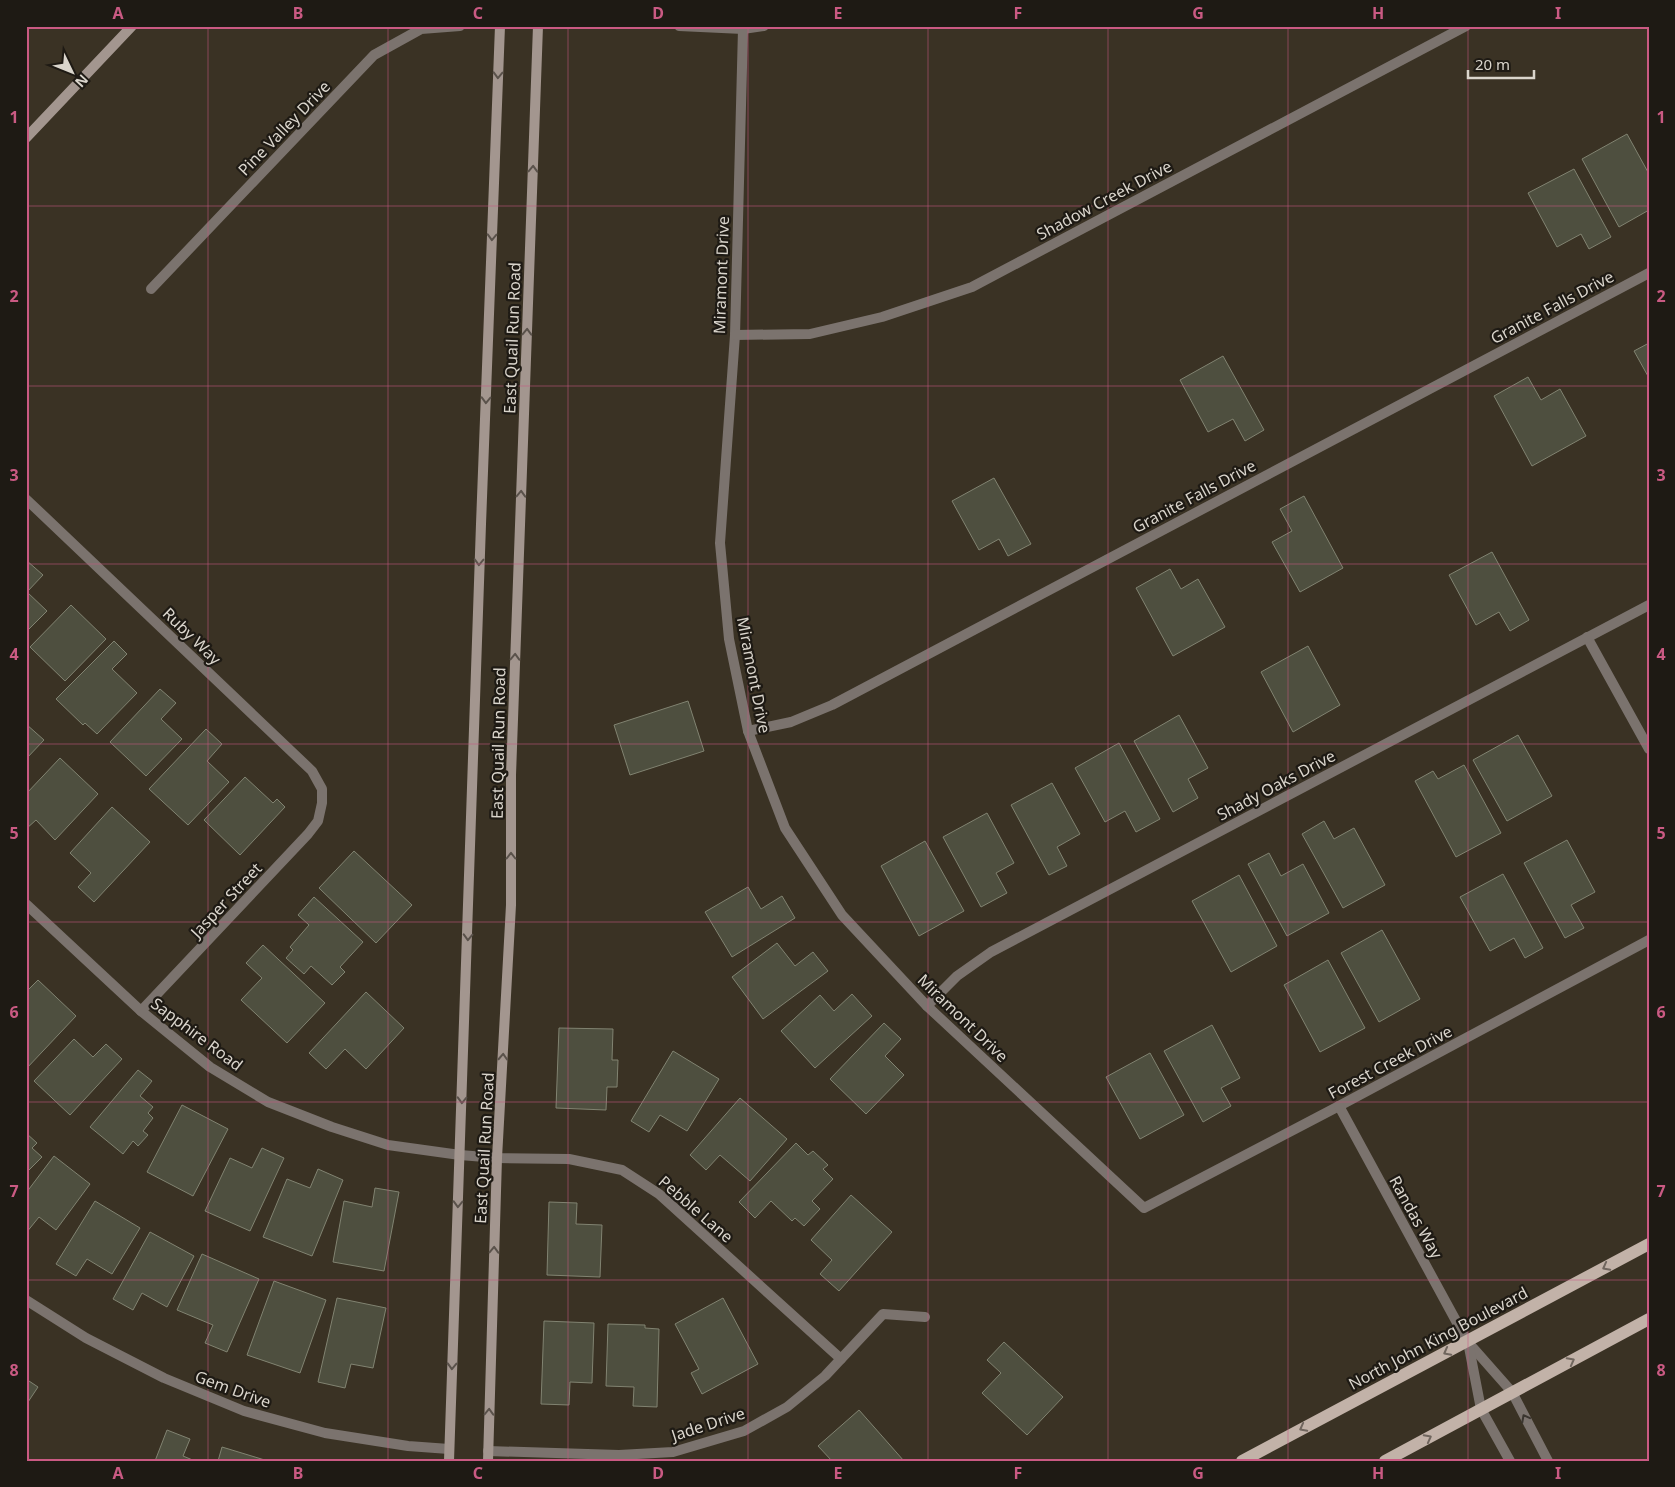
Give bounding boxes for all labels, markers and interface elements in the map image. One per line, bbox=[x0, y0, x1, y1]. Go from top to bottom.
text: A bbox=[112, 2, 124, 24]
text: B bbox=[293, 2, 303, 24]
text: C bbox=[473, 2, 483, 24]
text: D bbox=[652, 2, 664, 24]
text: E bbox=[834, 2, 843, 24]
text: F bbox=[1014, 2, 1022, 24]
text: G bbox=[1192, 2, 1204, 24]
text: H bbox=[1372, 2, 1384, 24]
text: I bbox=[1555, 2, 1561, 24]
north arrow bbox=[48, 48, 98, 98]
scale bar bbox=[1468, 48, 1534, 80]
text: 20 m bbox=[1475, 54, 1510, 74]
text: N bbox=[71, 71, 93, 92]
one-way arrow bbox=[493, 72, 503, 79]
street label: Pine Valley Drive bbox=[233, 76, 335, 180]
text: 1 bbox=[9, 106, 19, 128]
text: 1 bbox=[1656, 106, 1666, 128]
street label: Shadow Creek Drive bbox=[1032, 155, 1176, 245]
one-way arrow bbox=[527, 165, 538, 173]
street label: Miramont Drive bbox=[708, 216, 734, 334]
one-way arrow bbox=[487, 234, 497, 242]
street label: East Quail Run Road bbox=[498, 262, 526, 414]
street label: Granite Falls Drive bbox=[1486, 265, 1618, 349]
text: 2 bbox=[9, 285, 19, 307]
text: 2 bbox=[1656, 285, 1666, 307]
one-way arrow bbox=[522, 328, 532, 336]
one-way arrow bbox=[480, 396, 491, 404]
street label: Granite Falls Drive bbox=[1128, 454, 1260, 538]
text: 3 bbox=[9, 464, 19, 486]
text: 3 bbox=[1656, 464, 1666, 486]
one-way arrow bbox=[516, 490, 527, 498]
one-way arrow bbox=[474, 558, 485, 566]
street label: Ruby Way bbox=[158, 603, 227, 670]
street label: Miramont Drive bbox=[732, 615, 776, 735]
text: 4 bbox=[9, 643, 19, 665]
text: 4 bbox=[1656, 643, 1666, 665]
one-way arrow bbox=[510, 652, 521, 660]
street label: East Quail Run Road bbox=[486, 667, 510, 819]
street label: Shady Oaks Drive bbox=[1213, 744, 1339, 826]
text: 5 bbox=[9, 822, 19, 844]
text: 5 bbox=[1656, 822, 1666, 844]
one-way arrow bbox=[506, 852, 516, 860]
street label: Jasper Street bbox=[184, 857, 267, 944]
one-way arrow bbox=[462, 934, 473, 942]
street label: Miramont Drive bbox=[913, 969, 1013, 1067]
street label: Sapphire Road bbox=[147, 992, 247, 1076]
text: 6 bbox=[9, 1001, 19, 1023]
text: 6 bbox=[1656, 1001, 1666, 1023]
street label: Forest Creek Drive bbox=[1324, 1020, 1456, 1104]
one-way arrow bbox=[497, 1053, 508, 1061]
street label: East Quail Run Road bbox=[469, 1072, 499, 1224]
one-way arrow bbox=[456, 1096, 467, 1104]
street label: Pebble Lane bbox=[654, 1171, 738, 1247]
street label: Randas Way bbox=[1384, 1172, 1448, 1263]
text: 7 bbox=[9, 1180, 19, 1202]
text: 7 bbox=[1656, 1180, 1666, 1202]
one-way arrow bbox=[453, 1200, 463, 1208]
one-way arrow bbox=[489, 1245, 500, 1253]
one-way arrow bbox=[1602, 1261, 1611, 1271]
street label: North John King Boulevard bbox=[1344, 1281, 1532, 1395]
one-way arrow bbox=[1443, 1346, 1452, 1356]
one-way arrow bbox=[1566, 1357, 1575, 1367]
text: 8 bbox=[9, 1359, 19, 1381]
text: 8 bbox=[1656, 1359, 1666, 1381]
one-way arrow bbox=[447, 1362, 458, 1370]
street label: Gem Drive bbox=[192, 1365, 274, 1413]
street label: Jade Drive bbox=[667, 1402, 748, 1447]
one-way arrow bbox=[484, 1408, 495, 1416]
one-way arrow bbox=[1521, 1414, 1531, 1423]
one-way arrow bbox=[1300, 1422, 1309, 1432]
one-way arrow bbox=[1423, 1434, 1432, 1444]
text: A bbox=[112, 1462, 124, 1484]
text: B bbox=[293, 1462, 303, 1484]
text: C bbox=[473, 1462, 483, 1484]
text: D bbox=[652, 1462, 664, 1484]
text: E bbox=[834, 1462, 843, 1484]
text: F bbox=[1014, 1462, 1022, 1484]
text: G bbox=[1192, 1462, 1204, 1484]
text: H bbox=[1372, 1462, 1384, 1484]
text: I bbox=[1555, 1462, 1561, 1484]

